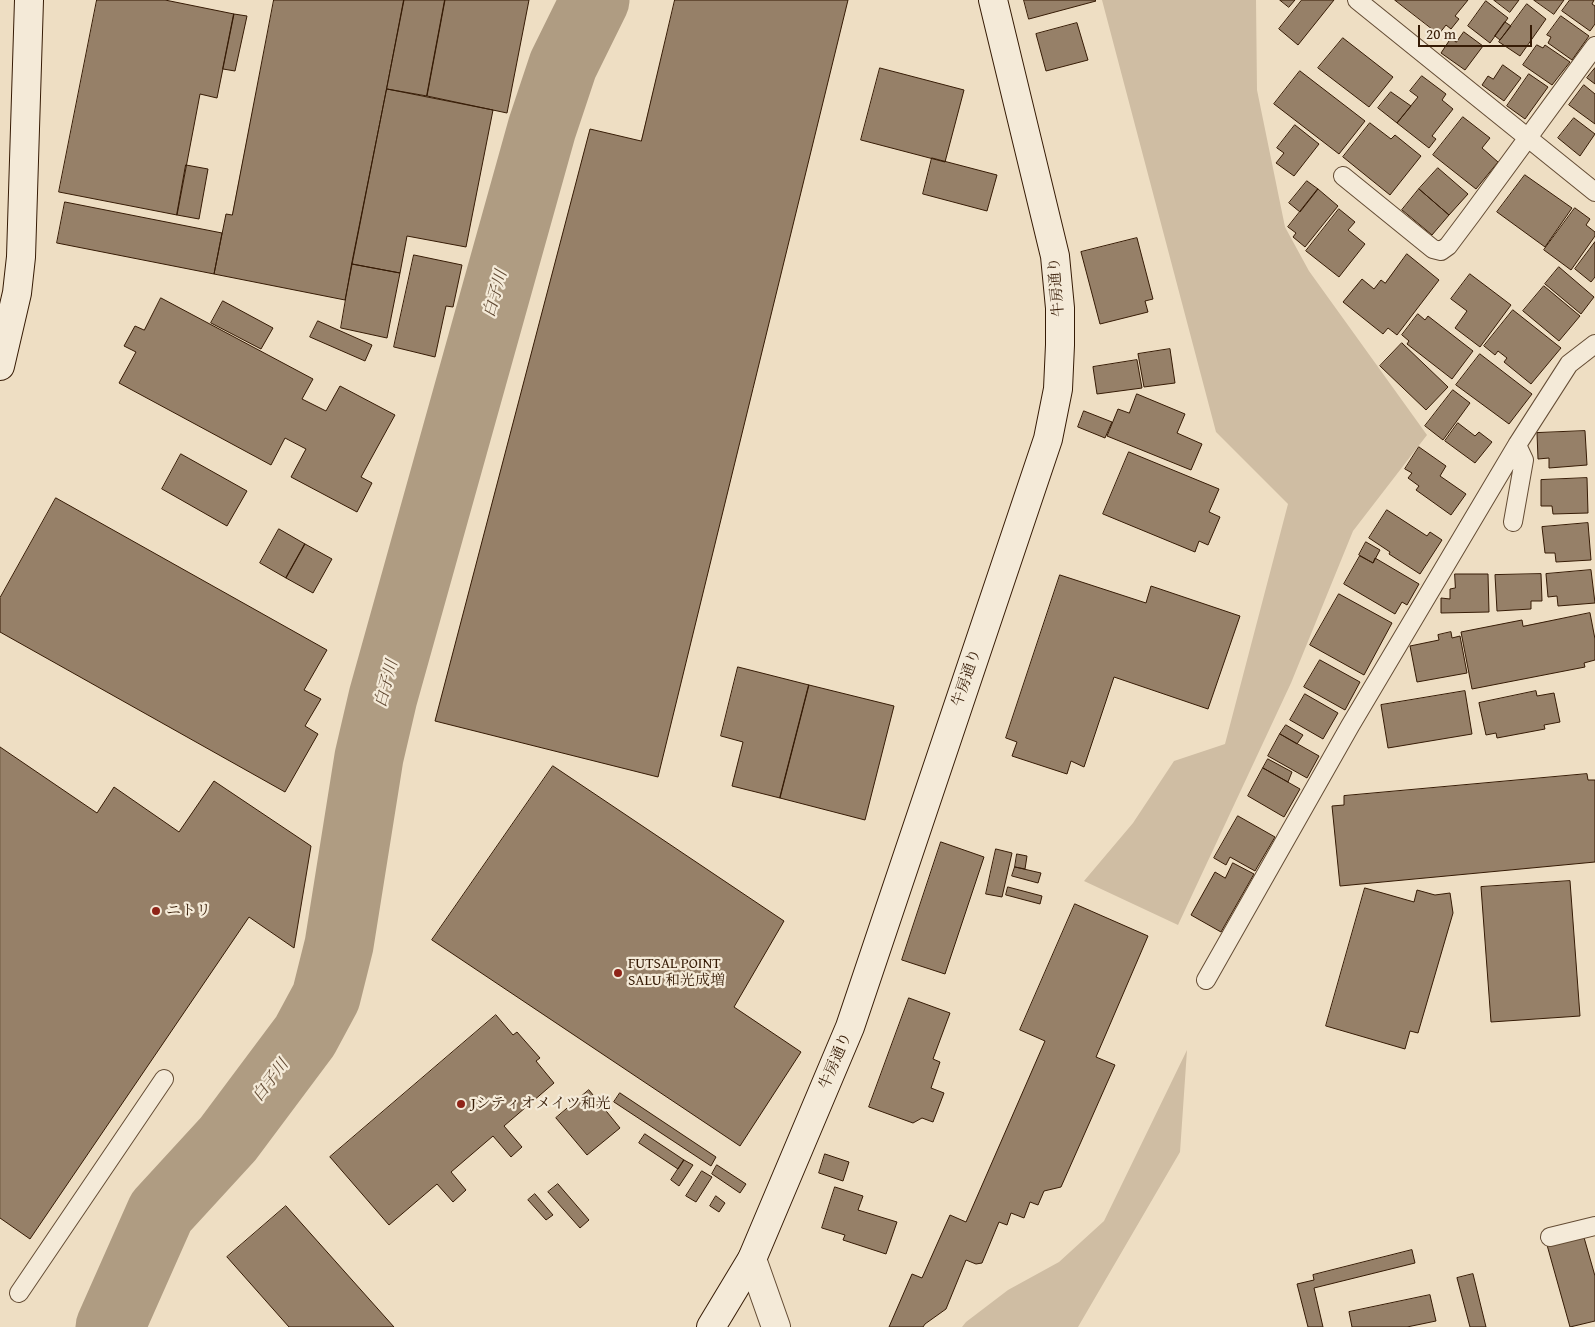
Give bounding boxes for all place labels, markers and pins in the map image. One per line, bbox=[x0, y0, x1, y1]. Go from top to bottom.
place label: ニトリ bbox=[166, 902, 211, 920]
marker: ニトリ bbox=[150, 905, 162, 917]
place label: FUTSAL POINT SALU 和光成増 bbox=[628, 955, 725, 990]
marker: FUTSAL POINT SALU 和光成増 bbox=[612, 967, 624, 979]
place label: Jシティオメイツ和光 bbox=[471, 1095, 611, 1113]
marker: Jシティオメイツ和光 bbox=[455, 1098, 467, 1110]

